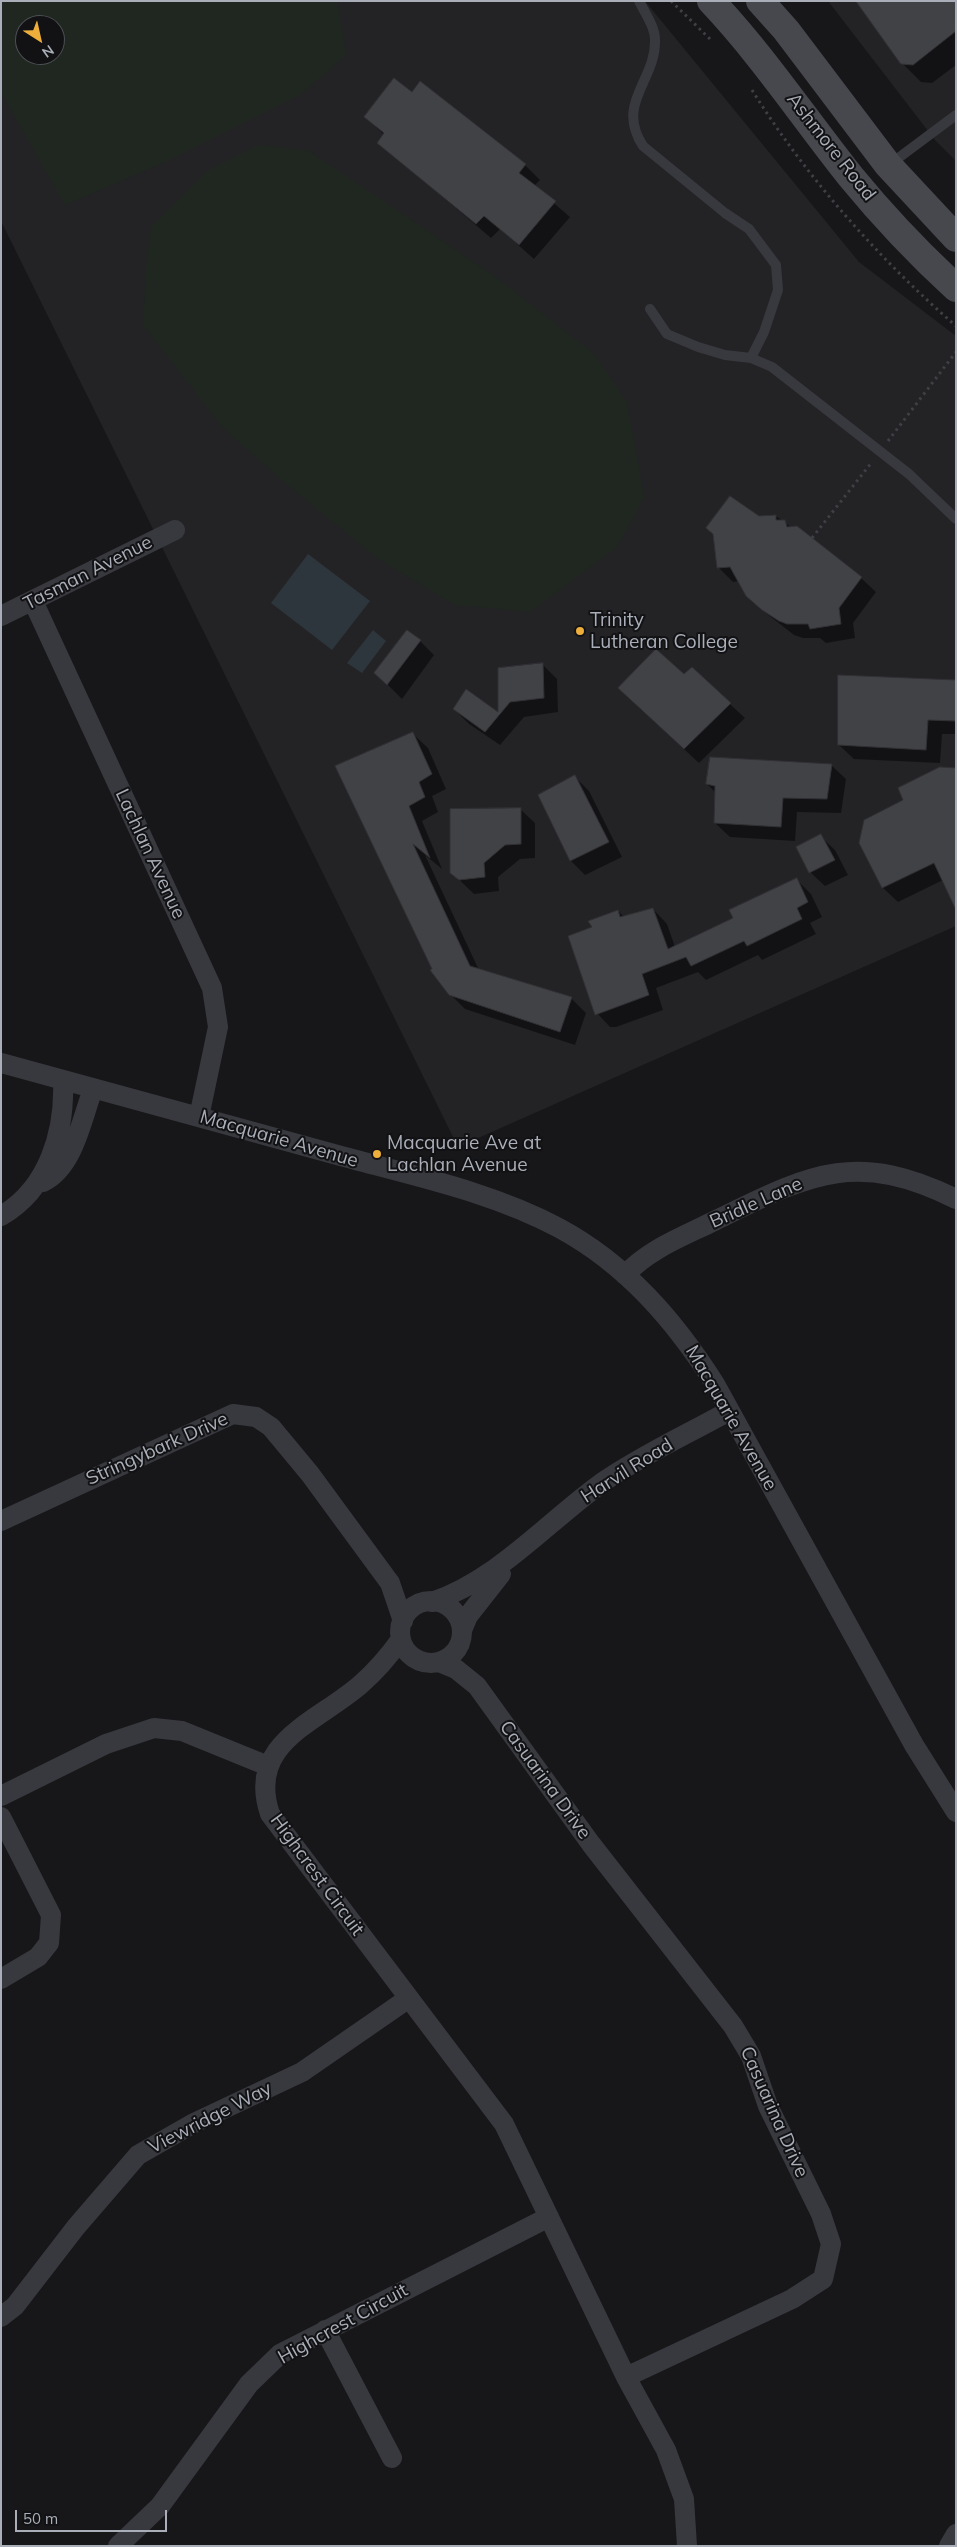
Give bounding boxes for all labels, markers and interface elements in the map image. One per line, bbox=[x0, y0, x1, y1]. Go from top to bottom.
north arrow bbox=[15, 15, 65, 65]
text: N bbox=[39, 41, 58, 62]
street label: Ashmore Road bbox=[782, 89, 880, 205]
street label: Tasman Avenue bbox=[20, 531, 156, 615]
place label: Trinity Lutheran College bbox=[590, 609, 738, 653]
marker: Trinity Lutheran College bbox=[574, 625, 586, 637]
street label: Lachlan Avenue bbox=[110, 786, 190, 922]
street label: Macquarie Avenue bbox=[197, 1105, 361, 1173]
place label: Macquarie Ave at Lachlan Avenue bbox=[387, 1132, 541, 1176]
marker: Macquarie Ave at Lachlan Avenue bbox=[371, 1148, 383, 1160]
street label: Bridle Lane bbox=[706, 1172, 806, 1234]
street label: Macquarie Avenue bbox=[680, 1341, 782, 1495]
street label: Stringybark Drive bbox=[83, 1407, 231, 1491]
street label: Harvil Road bbox=[577, 1434, 677, 1508]
street label: Casuarina Drive bbox=[494, 1716, 596, 1844]
street label: Highcrest Circuit bbox=[265, 1810, 369, 1940]
street label: Casuarina Drive bbox=[735, 2043, 813, 2181]
street label: Viewridge Way bbox=[144, 2077, 276, 2159]
street label: Highcrest Circuit bbox=[274, 2279, 412, 2369]
scale bar bbox=[18, 2500, 170, 2532]
text: 50 m bbox=[23, 2509, 58, 2528]

